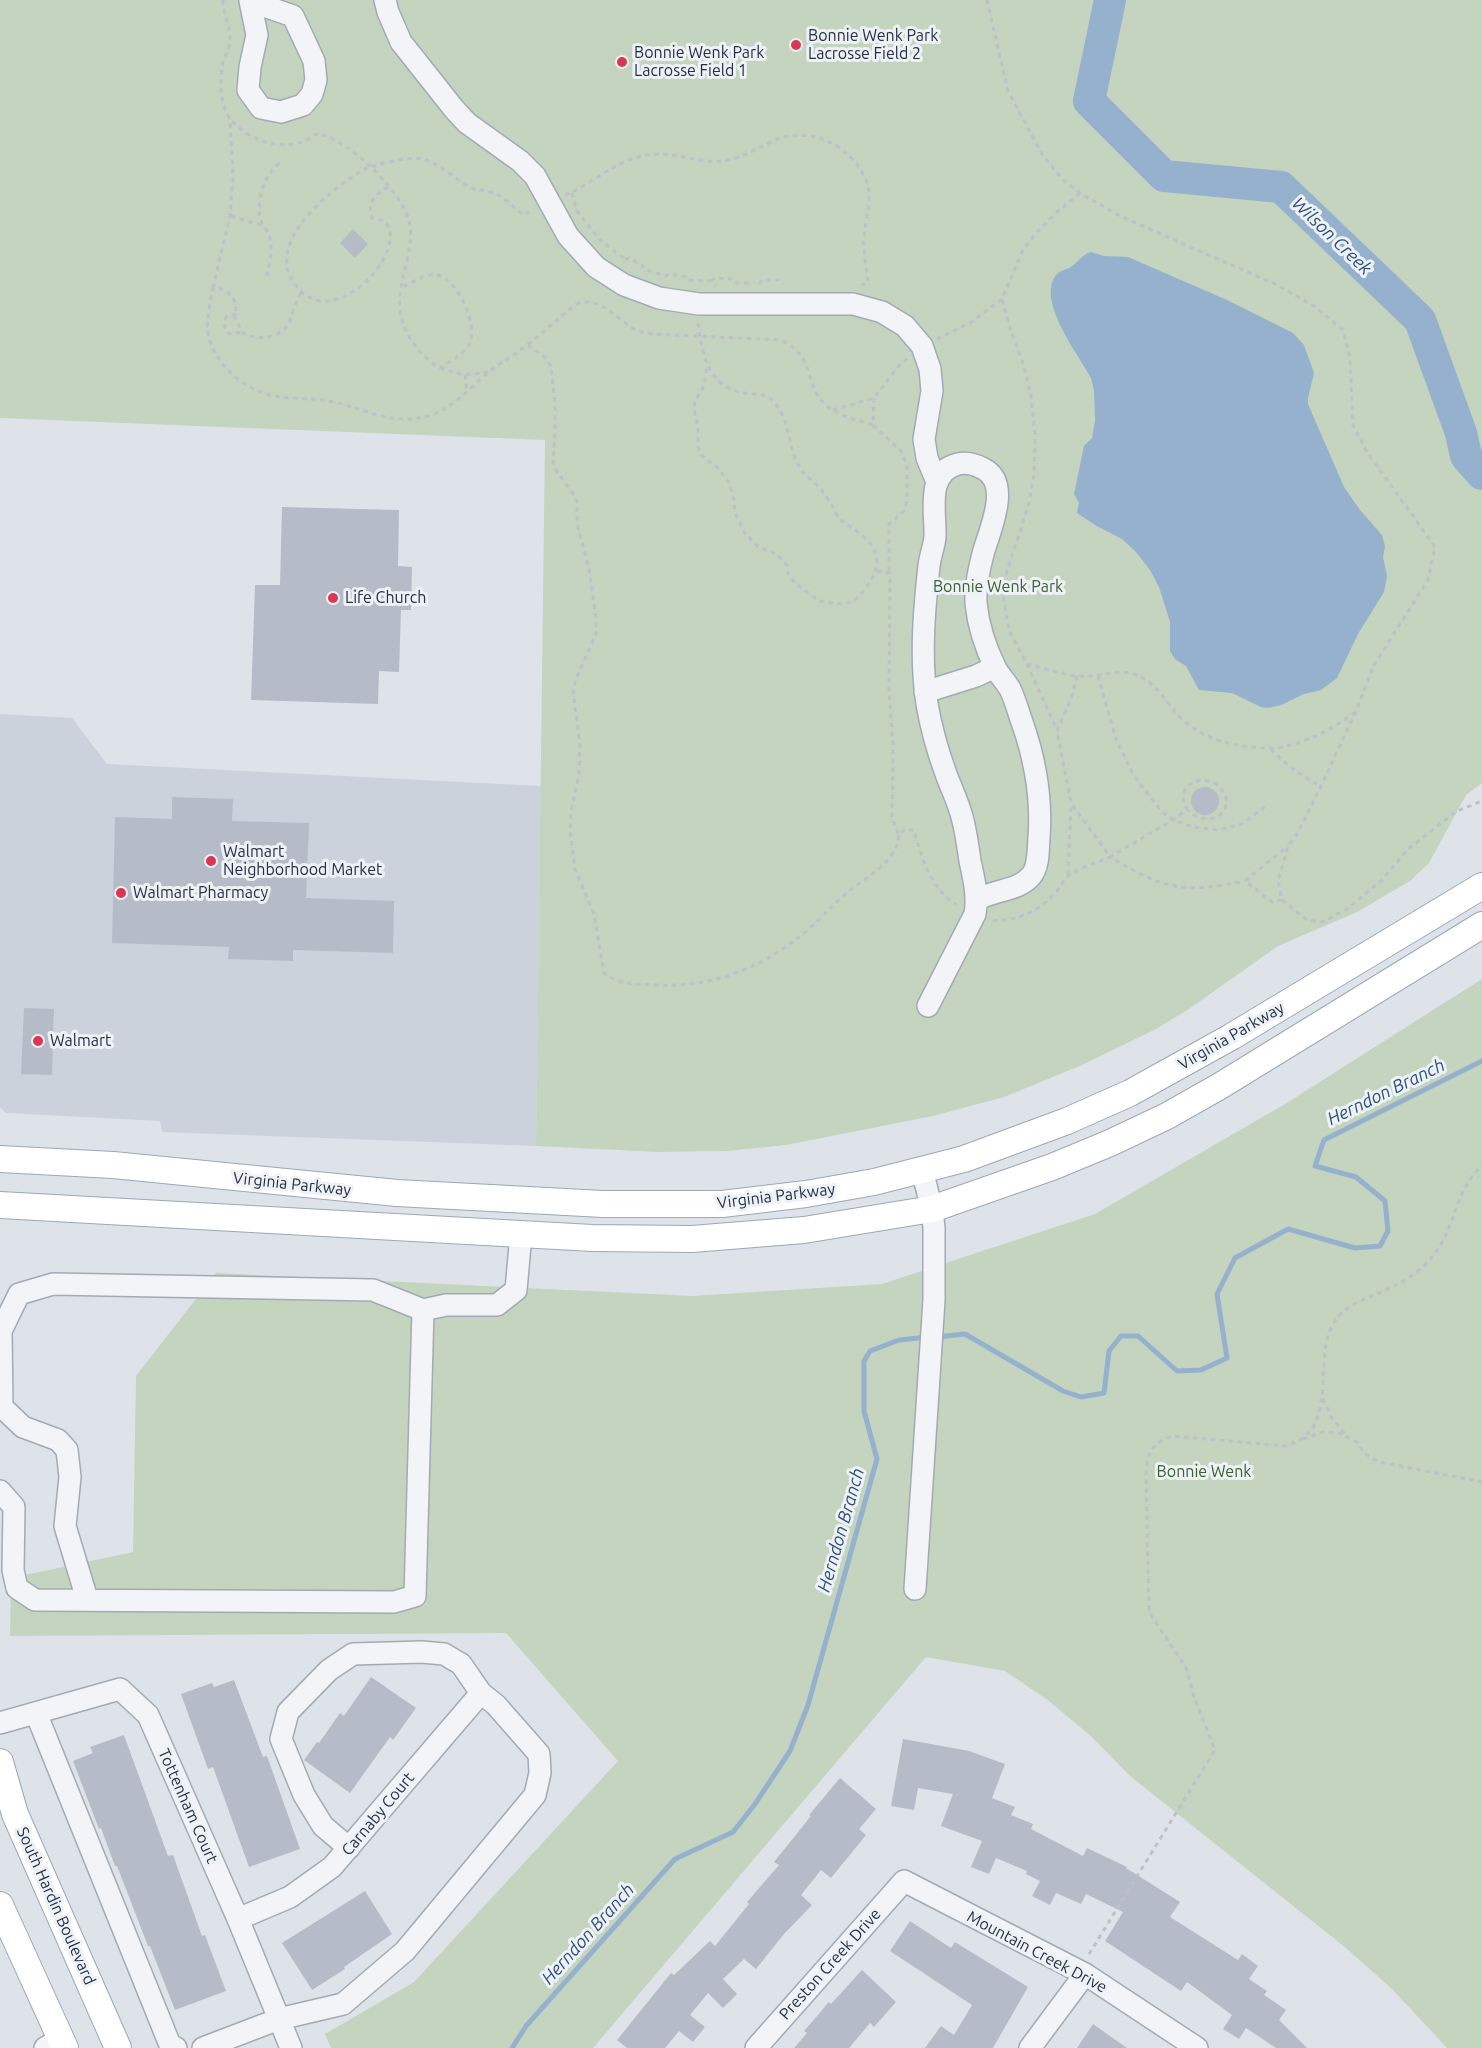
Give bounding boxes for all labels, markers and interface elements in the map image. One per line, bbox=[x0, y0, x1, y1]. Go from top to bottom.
place label: Bonnie Wenk Park Lacrosse Field 2 bbox=[808, 26, 938, 64]
marker: Bonnie Wenk Park Lacrosse Field 2 bbox=[789, 38, 803, 52]
place label: Bonnie Wenk Park Lacrosse Field 1 bbox=[634, 43, 764, 81]
marker: Bonnie Wenk Park Lacrosse Field 1 bbox=[615, 55, 629, 69]
water label: Wilson Creek bbox=[1288, 193, 1376, 279]
park label: Bonnie Wenk Park bbox=[933, 577, 1063, 597]
place label: Life Church bbox=[345, 588, 426, 608]
marker: Life Church bbox=[326, 591, 340, 605]
place label: Walmart Neighborhood Market bbox=[223, 842, 382, 880]
marker: Walmart Neighborhood Market bbox=[204, 854, 218, 868]
place label: Walmart Pharmacy bbox=[133, 883, 268, 903]
marker: Walmart Pharmacy bbox=[114, 886, 128, 900]
street label: Virginia Parkway bbox=[1175, 998, 1287, 1074]
place label: Walmart bbox=[50, 1031, 111, 1051]
marker: Walmart bbox=[31, 1034, 45, 1048]
water label: Herndon Branch bbox=[1324, 1054, 1448, 1130]
street label: Virginia Parkway bbox=[232, 1168, 352, 1200]
street label: Virginia Parkway bbox=[716, 1179, 836, 1213]
park label: Bonnie Wenk bbox=[1157, 1462, 1251, 1482]
water label: Herndon Branch bbox=[813, 1465, 869, 1595]
street label: Tottenham Court bbox=[154, 1746, 222, 1866]
street label: Carnaby Court bbox=[338, 1768, 418, 1860]
street label: South Hardin Boulevard bbox=[13, 1824, 99, 1988]
water label: Herndon Branch bbox=[537, 1879, 639, 1989]
street label: Preston Creek Drive bbox=[775, 1904, 885, 2024]
street label: Mountain Creek Drive bbox=[964, 1907, 1110, 1997]

